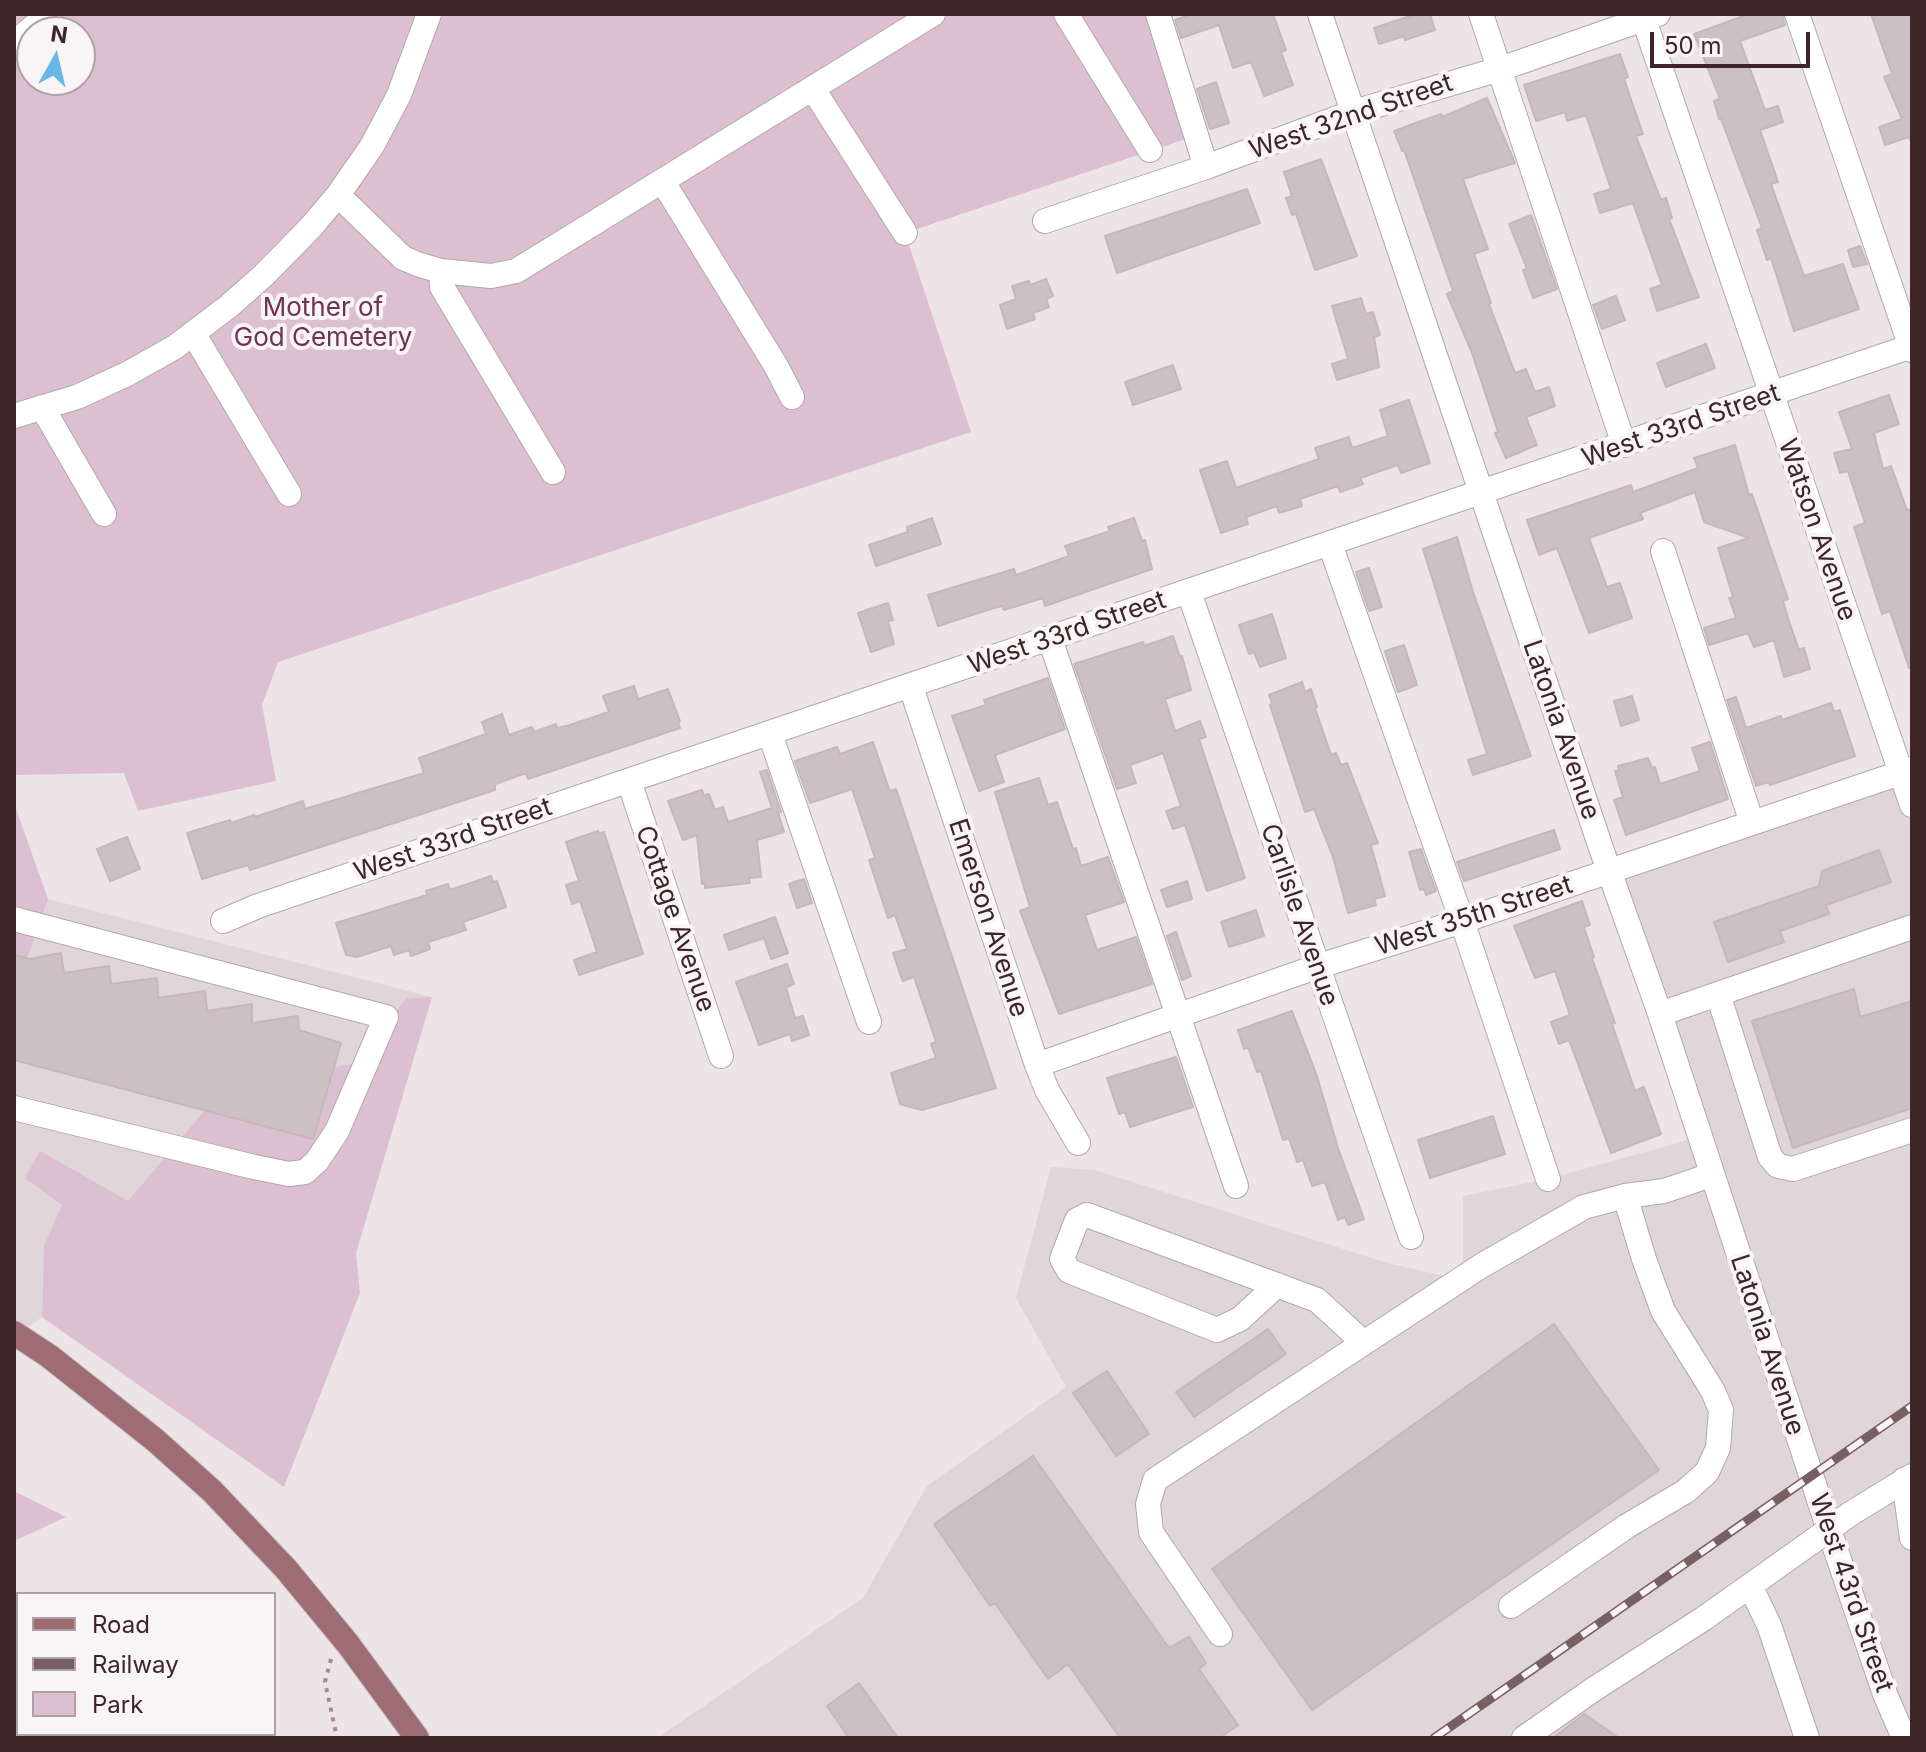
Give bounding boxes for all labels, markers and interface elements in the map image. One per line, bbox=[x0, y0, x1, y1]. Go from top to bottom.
north arrow bbox=[16, 16, 96, 96]
scale bar bbox=[1654, 16, 1814, 66]
text: N bbox=[49, 20, 69, 48]
text: 50 m bbox=[1664, 31, 1722, 60]
street label: West 32nd Street bbox=[1245, 68, 1457, 166]
park label: Mother of God Cemetery bbox=[234, 292, 412, 354]
street label: West 33rd Street bbox=[1578, 378, 1784, 474]
street label: Watson Avenue bbox=[1771, 435, 1863, 625]
street label: West 33rd Street bbox=[964, 585, 1170, 681]
street label: Latonia Avenue bbox=[1516, 636, 1606, 824]
street label: West 33rd Street bbox=[350, 792, 556, 888]
street label: Emerson Avenue bbox=[941, 815, 1035, 1021]
street label: Carlisle Avenue bbox=[1253, 820, 1345, 1010]
street label: Cottage Avenue bbox=[628, 822, 722, 1016]
street label: West 35th Street bbox=[1371, 869, 1577, 963]
street label: Latonia Avenue bbox=[1723, 1251, 1811, 1439]
street label: West 43rd Street bbox=[1802, 1490, 1900, 1696]
legend bbox=[16, 1592, 276, 1736]
text: Road bbox=[92, 1610, 150, 1639]
text: Railway bbox=[92, 1650, 179, 1679]
text: Park bbox=[92, 1690, 143, 1719]

